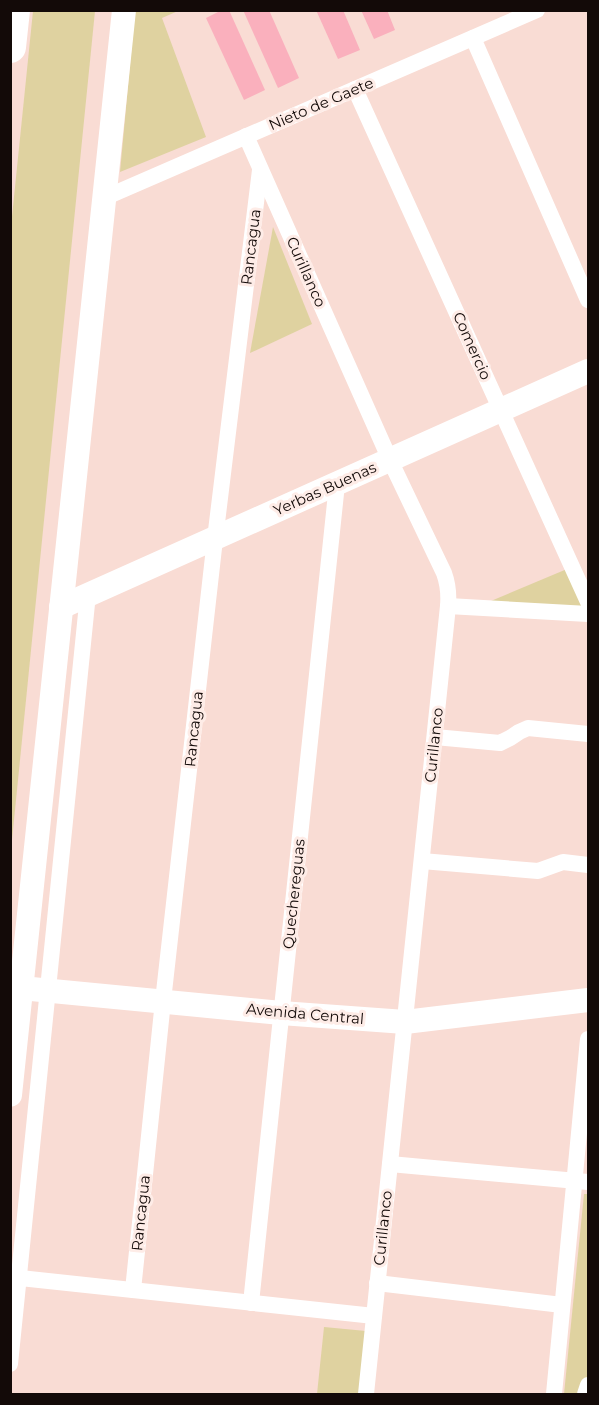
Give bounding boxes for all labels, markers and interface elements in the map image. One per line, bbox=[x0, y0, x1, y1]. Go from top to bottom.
street label: Nieto de Gaete bbox=[266, 73, 376, 134]
street label: Rancagua bbox=[236, 208, 265, 286]
street label: Curillanco bbox=[282, 234, 330, 310]
street label: Comercio bbox=[449, 309, 496, 383]
street label: Yerbas Buenas bbox=[270, 457, 379, 520]
street label: Rancagua bbox=[180, 690, 207, 768]
street label: Curillanco bbox=[420, 707, 447, 783]
street label: Quechereguas bbox=[278, 838, 309, 950]
street label: Avenida Central bbox=[245, 999, 365, 1028]
street label: Rancagua bbox=[127, 1174, 154, 1252]
street label: Curillanco bbox=[369, 1190, 396, 1266]

